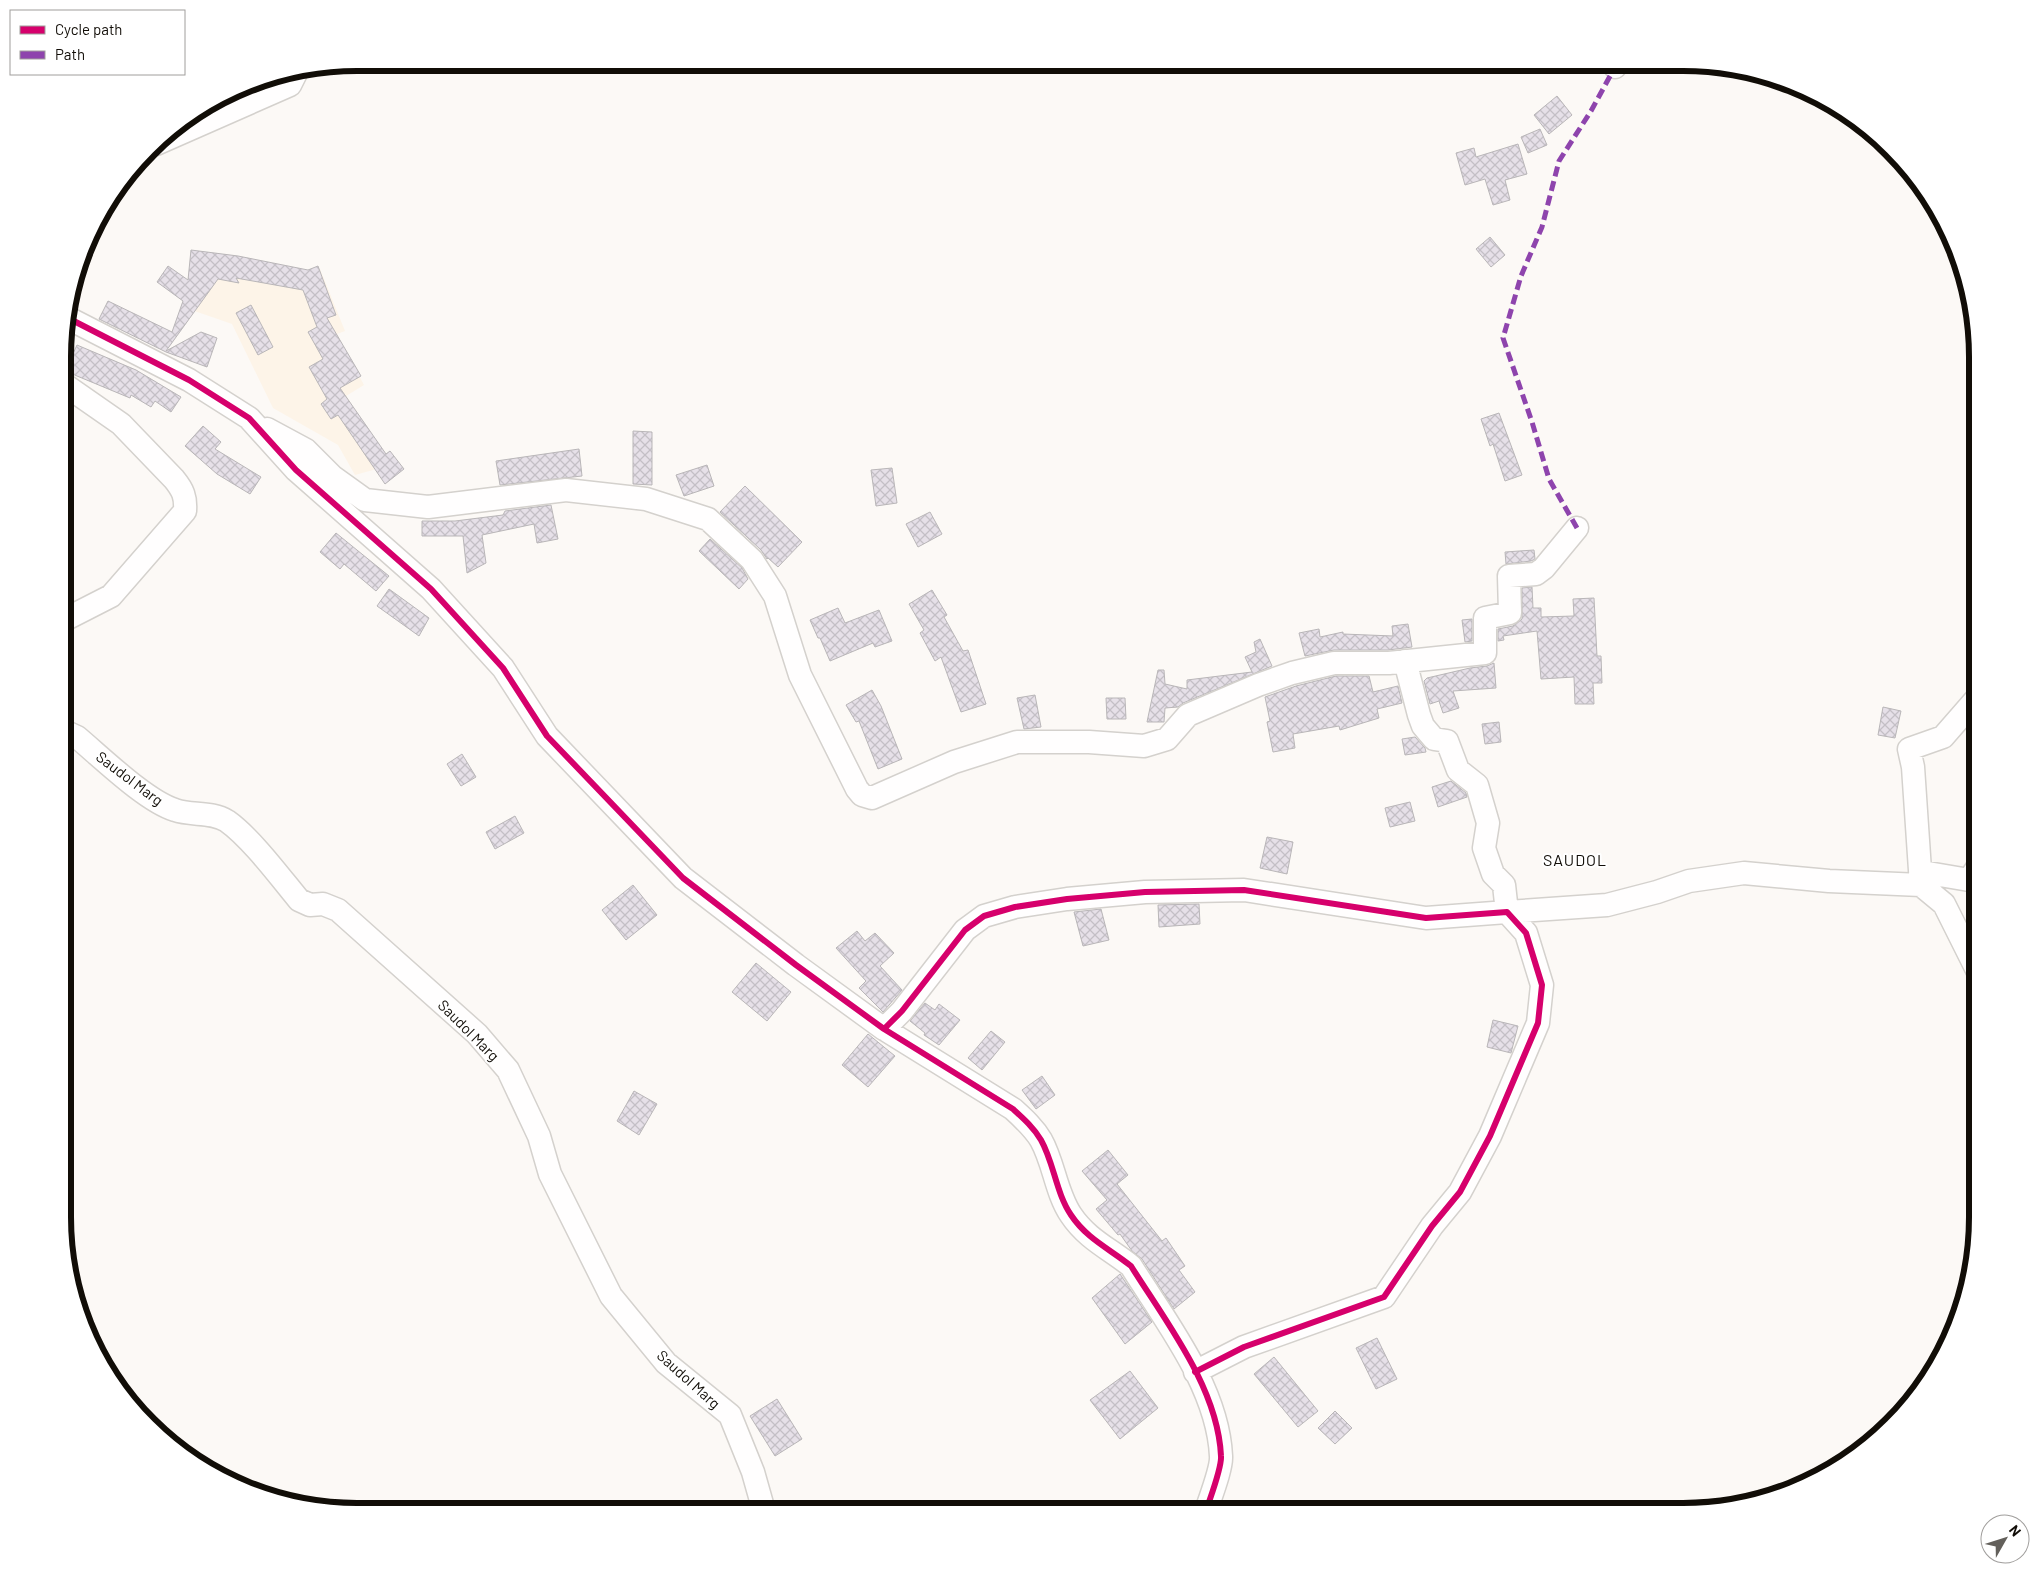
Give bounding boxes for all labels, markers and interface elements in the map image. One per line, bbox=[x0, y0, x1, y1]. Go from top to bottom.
legend bbox=[10, 10, 185, 75]
text: Cycle path bbox=[55, 20, 122, 38]
text: Path bbox=[55, 45, 85, 63]
street label: Saudol Marg bbox=[93, 747, 167, 809]
district label: SAUDOL bbox=[1543, 850, 1607, 869]
street label: Saudol Marg bbox=[435, 996, 503, 1064]
street label: Saudol Marg bbox=[654, 1346, 724, 1412]
north arrow bbox=[1980, 1514, 2030, 1564]
text: N bbox=[2006, 1522, 2025, 1539]

